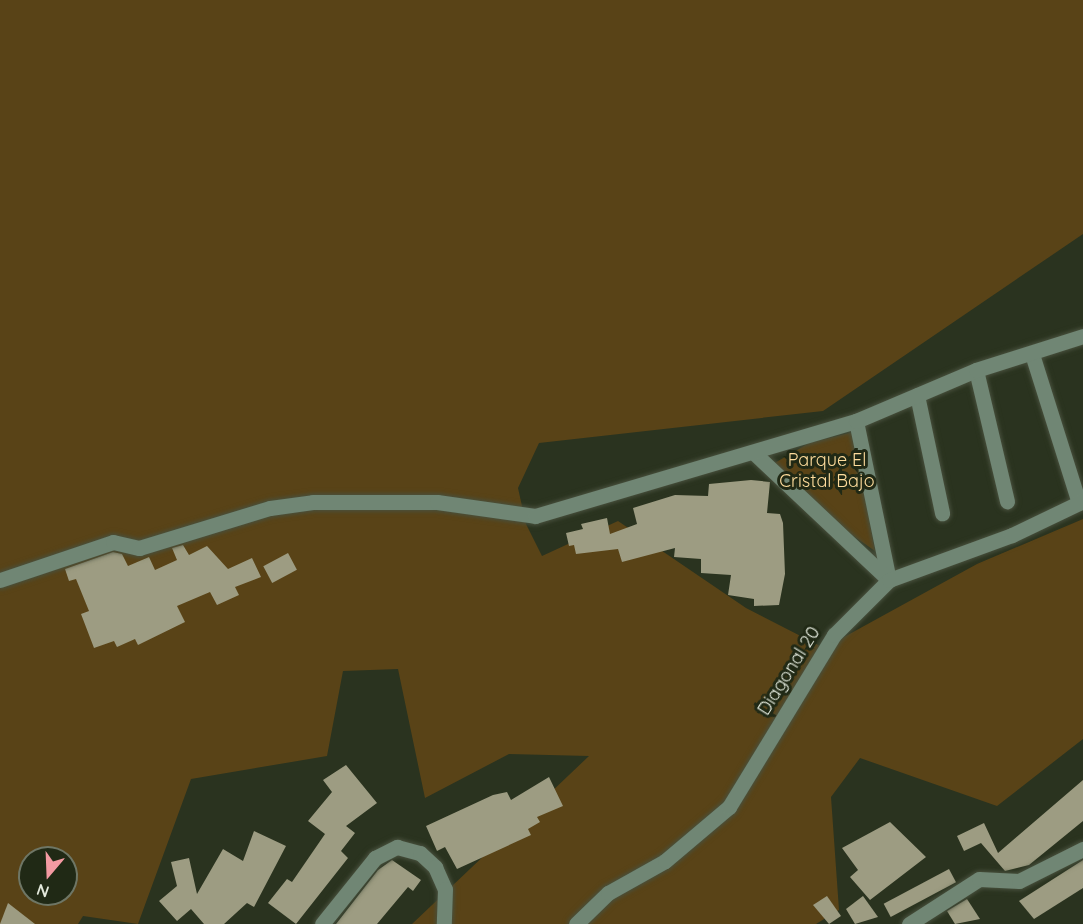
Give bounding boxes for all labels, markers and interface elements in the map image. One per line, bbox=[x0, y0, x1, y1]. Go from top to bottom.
park label: Parque El Cristal Bajo bbox=[779, 450, 875, 492]
street label: Diagonal 20 bbox=[753, 623, 825, 719]
north arrow bbox=[18, 846, 78, 906]
text: N bbox=[34, 880, 52, 903]

